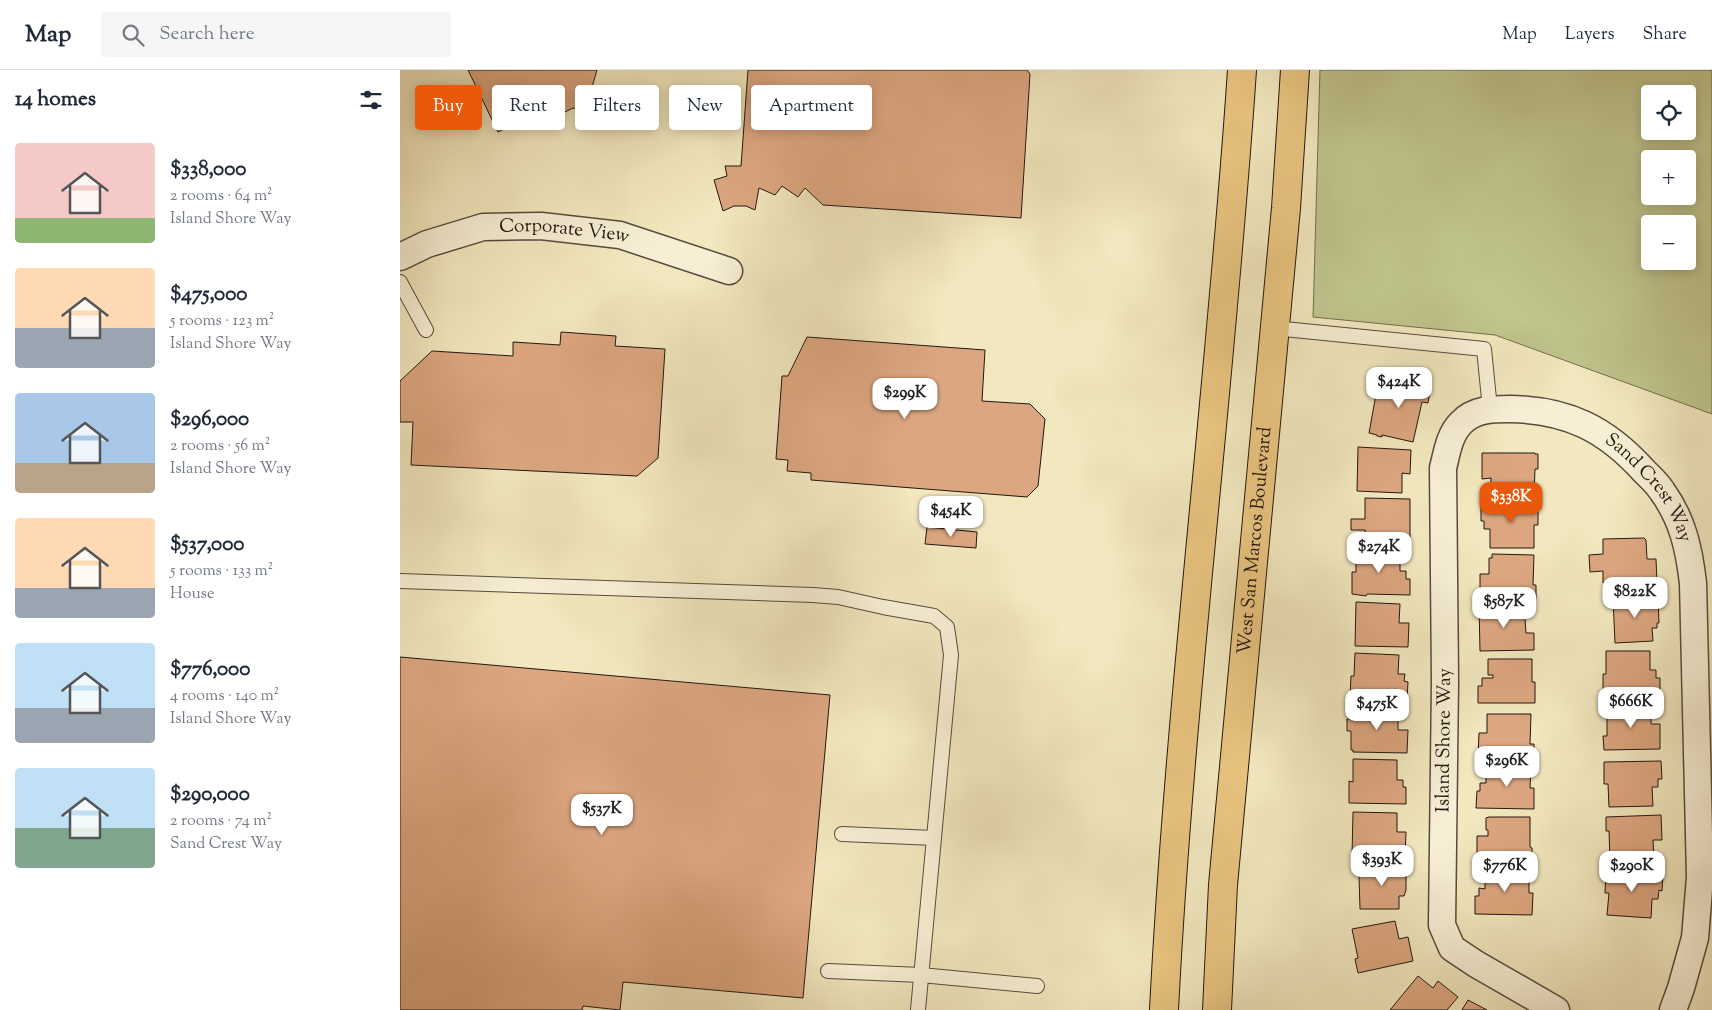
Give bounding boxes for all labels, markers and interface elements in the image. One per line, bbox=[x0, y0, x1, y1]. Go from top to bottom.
search box bbox=[101, 12, 451, 57]
text: Map bbox=[25, 18, 71, 52]
icon: search bbox=[119, 21, 147, 49]
text: Search here bbox=[159, 21, 255, 48]
text: Map bbox=[1502, 22, 1537, 48]
text: Layers bbox=[1565, 22, 1615, 48]
text: Share bbox=[1643, 22, 1687, 48]
text: 14 homes bbox=[15, 85, 96, 115]
chip: Buy bbox=[415, 85, 482, 130]
chip: Rent bbox=[492, 85, 565, 130]
chip: Filters bbox=[575, 85, 659, 130]
chip: New bbox=[669, 85, 741, 130]
chip: Apartment bbox=[751, 85, 872, 130]
map controls bbox=[1641, 85, 1696, 270]
button: locate bbox=[1641, 85, 1696, 140]
icon: filters bbox=[357, 86, 385, 114]
button: + bbox=[1641, 150, 1696, 205]
text: $338,000 bbox=[170, 155, 246, 185]
icon: home bbox=[55, 163, 115, 223]
text: 2 rooms · 64 m² bbox=[170, 185, 273, 208]
text: Island Shore Way bbox=[170, 208, 291, 231]
street label: Corporate View bbox=[499, 212, 633, 251]
button: − bbox=[1641, 215, 1696, 270]
text: $475,000 bbox=[170, 280, 247, 310]
icon: home bbox=[55, 288, 115, 348]
text: 5 rooms · 123 m² bbox=[170, 310, 274, 333]
text: Island Shore Way bbox=[170, 333, 291, 356]
pin: $424K bbox=[1364, 366, 1434, 409]
text: $424K bbox=[1377, 371, 1421, 394]
pin: $299K bbox=[870, 378, 940, 420]
text: $299K bbox=[883, 382, 927, 405]
text: $296,000 bbox=[170, 405, 249, 435]
icon: home bbox=[55, 413, 115, 473]
street label: West San Marcos Boulevard bbox=[1231, 425, 1279, 656]
street label: Sand Crest Way bbox=[1599, 427, 1699, 546]
text: 2 rooms · 56 m² bbox=[170, 435, 270, 458]
text: Island Shore Way bbox=[170, 458, 291, 481]
pin: $338K bbox=[1476, 482, 1546, 524]
text: $338K bbox=[1490, 486, 1532, 509]
pin: $454K bbox=[916, 496, 986, 538]
text: $454K bbox=[930, 500, 972, 523]
text: $537,000 bbox=[170, 530, 244, 560]
pin: $274K bbox=[1344, 532, 1414, 574]
text: $274K bbox=[1358, 536, 1400, 559]
icon: home bbox=[55, 538, 115, 598]
text: 5 rooms · 133 m² bbox=[170, 560, 273, 583]
pin: $822K bbox=[1600, 576, 1670, 619]
text: $822K bbox=[1614, 581, 1656, 604]
text: House bbox=[170, 583, 214, 606]
pin: $587K bbox=[1469, 586, 1539, 629]
text: $587K bbox=[1483, 591, 1525, 614]
text: $776,000 bbox=[170, 655, 250, 685]
icon: home bbox=[55, 663, 115, 723]
street label: Island Shore Way bbox=[1430, 667, 1459, 813]
text: 4 rooms · 140 m² bbox=[170, 685, 279, 708]
pin: $666K bbox=[1596, 686, 1666, 729]
pin: $475K bbox=[1342, 688, 1412, 731]
text: $666K bbox=[1609, 691, 1653, 714]
text: $475K bbox=[1356, 693, 1398, 716]
text: Island Shore Way bbox=[170, 708, 291, 731]
pin: $296K bbox=[1472, 746, 1542, 788]
text: $296K bbox=[1485, 750, 1529, 773]
text: $290,000 bbox=[170, 780, 250, 810]
icon: home bbox=[55, 788, 115, 848]
pin: $537K bbox=[567, 794, 637, 836]
text: $537K bbox=[582, 798, 622, 821]
text: 2 rooms · 74 m² bbox=[170, 810, 272, 833]
text: Sand Crest Way bbox=[170, 833, 282, 856]
pin: $393K bbox=[1347, 844, 1417, 887]
text: $393K bbox=[1362, 849, 1402, 872]
pin: $776K bbox=[1470, 850, 1540, 893]
pin: $290K bbox=[1597, 850, 1667, 893]
text: $776K bbox=[1483, 855, 1527, 878]
text: $290K bbox=[1610, 855, 1654, 878]

